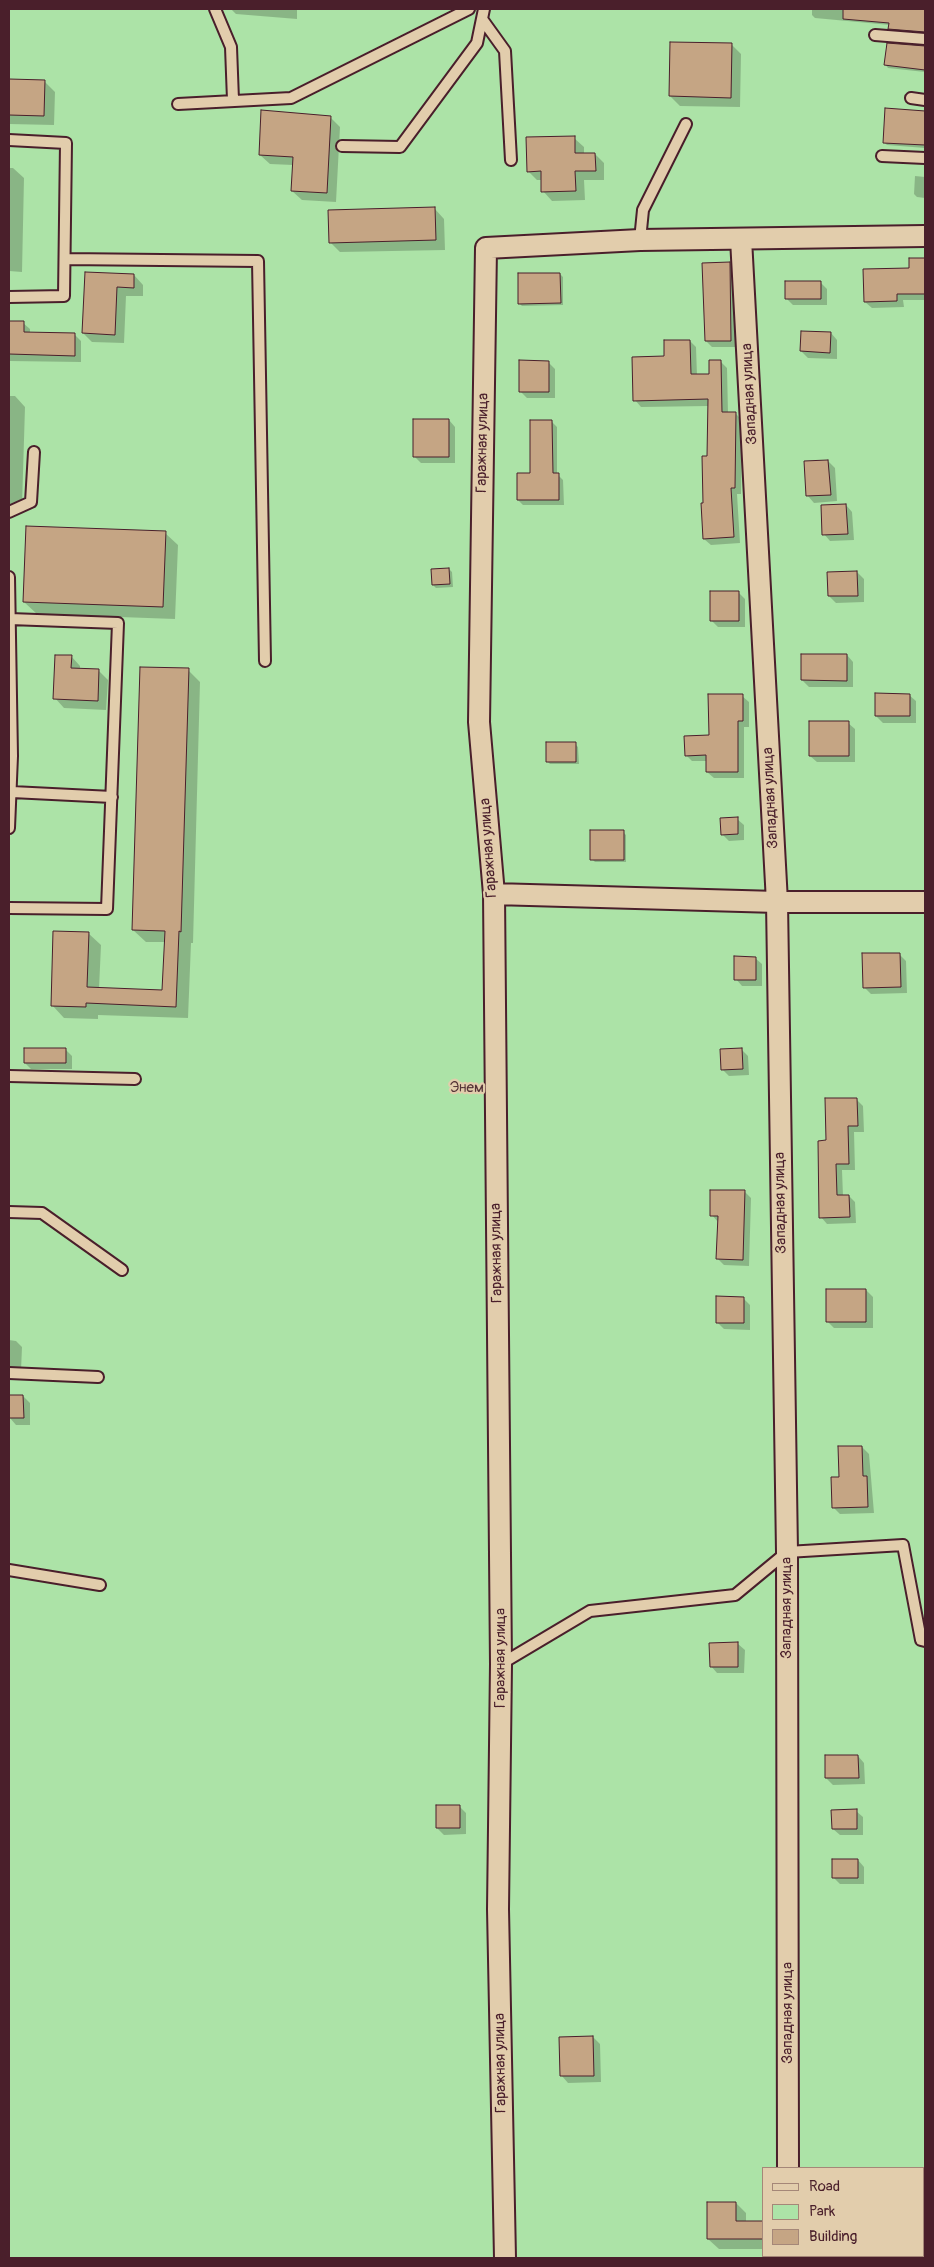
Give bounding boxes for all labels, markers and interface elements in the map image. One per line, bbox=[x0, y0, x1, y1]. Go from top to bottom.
street label: Западная улица bbox=[738, 343, 762, 445]
street label: Гаражная улица bbox=[473, 393, 493, 493]
street label: Западная улица bbox=[759, 747, 783, 849]
street label: Гаражная улица bbox=[477, 798, 501, 898]
park label: Энем bbox=[450, 1079, 484, 1097]
street label: Западная улица bbox=[771, 1152, 791, 1254]
street label: Гаражная улица bbox=[487, 1203, 507, 1303]
street label: Западная улица bbox=[778, 1557, 796, 1659]
street label: Гаражная улица bbox=[492, 1608, 510, 1708]
street label: Западная улица bbox=[779, 1962, 797, 2064]
street label: Гаражная улица bbox=[491, 2013, 511, 2113]
legend bbox=[762, 2167, 924, 2257]
text: Road bbox=[809, 2177, 840, 2196]
text: Park bbox=[809, 2202, 835, 2221]
text: Building bbox=[809, 2227, 857, 2246]

